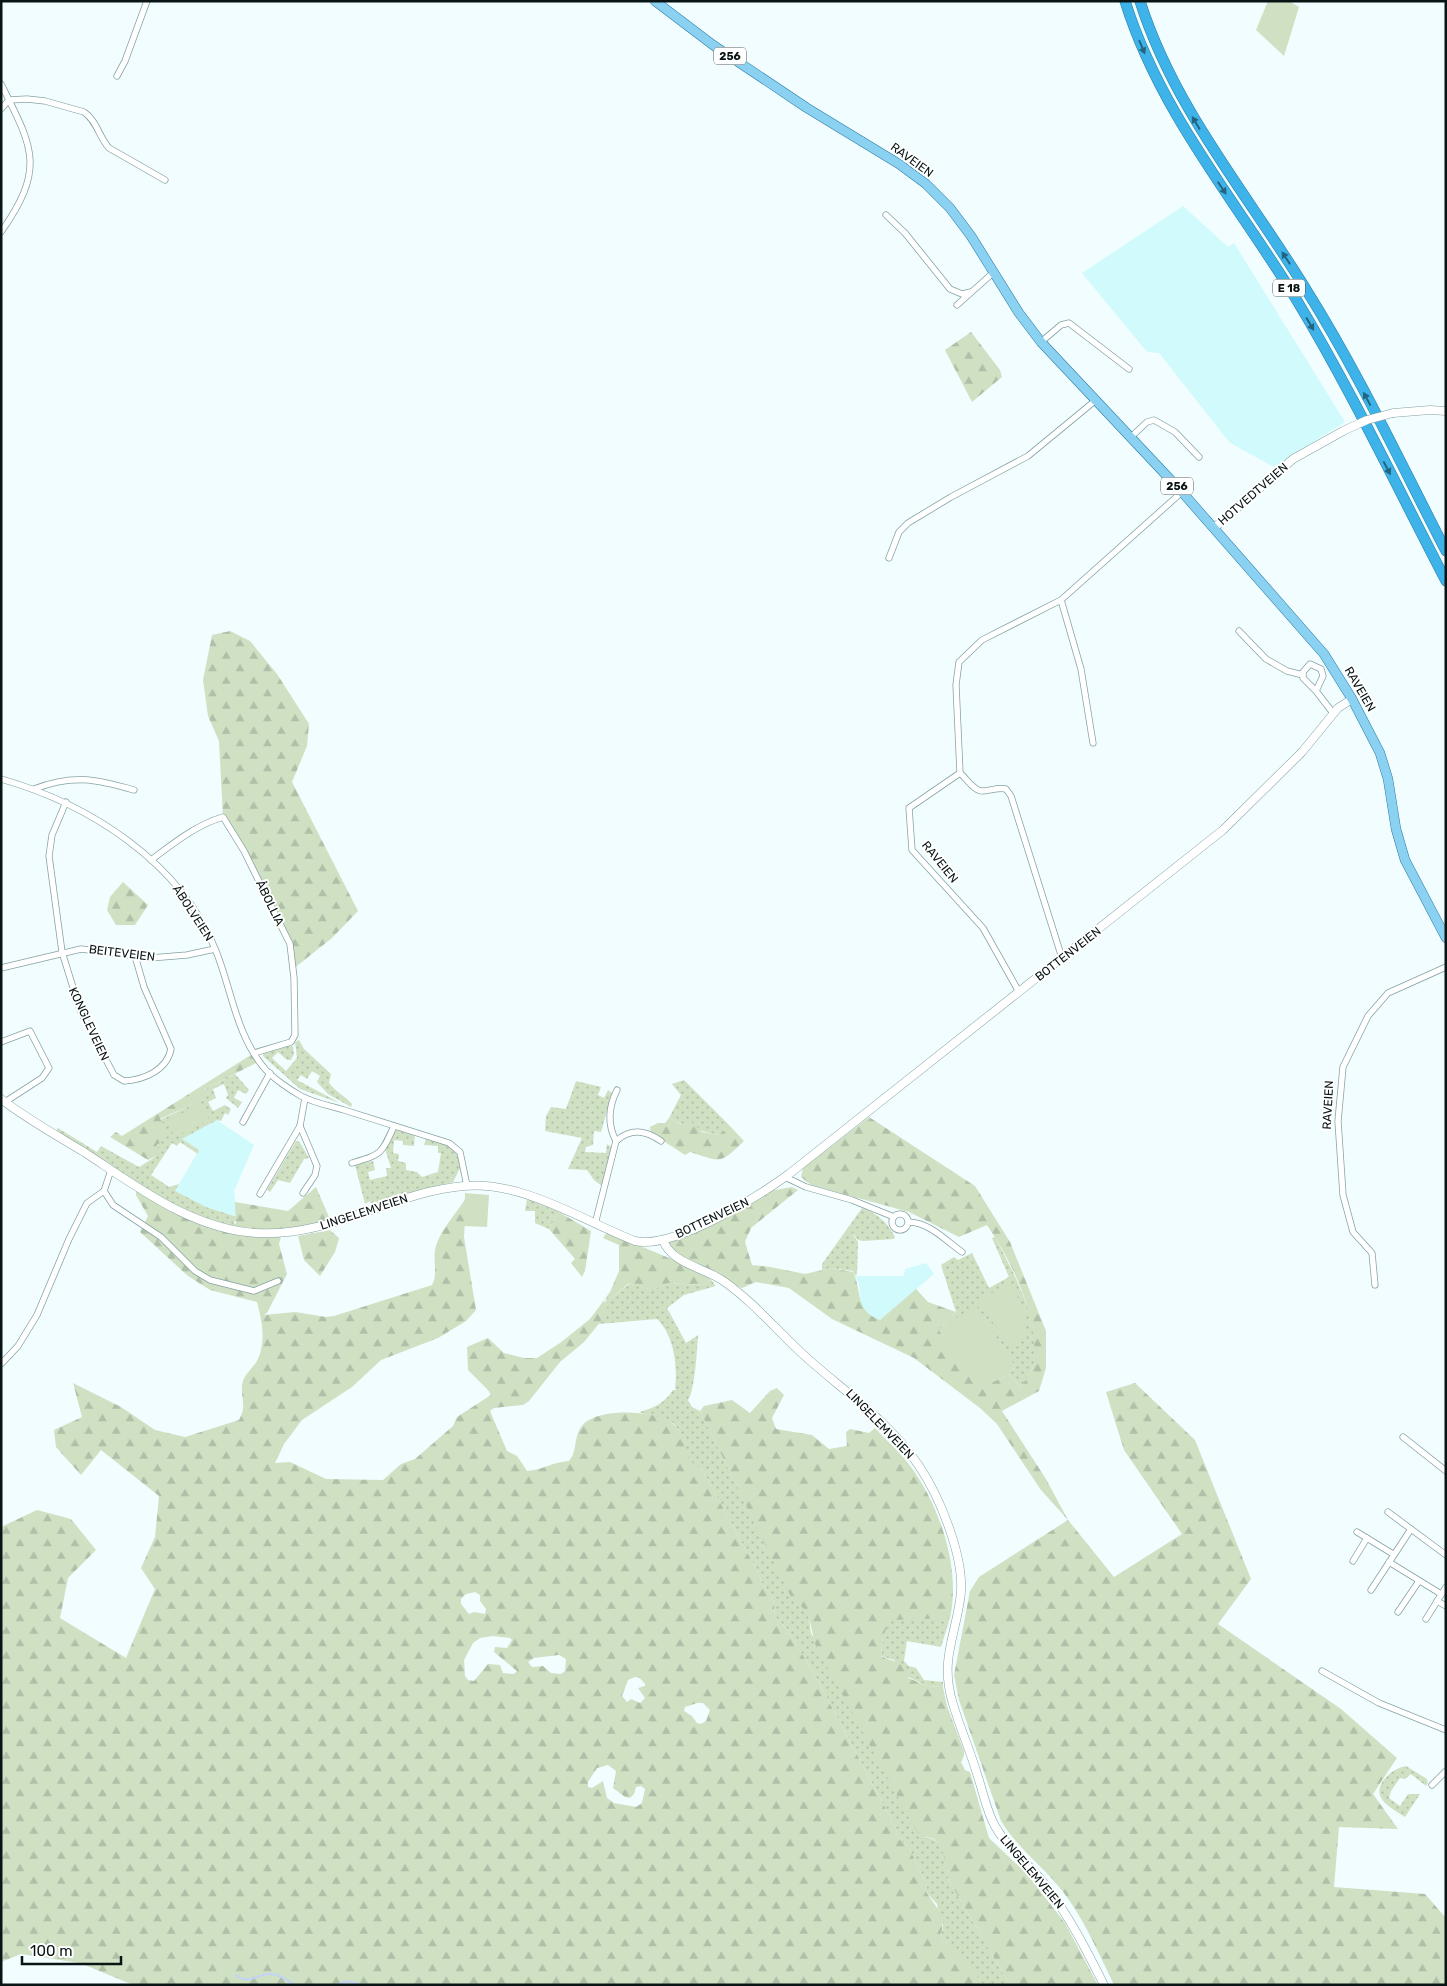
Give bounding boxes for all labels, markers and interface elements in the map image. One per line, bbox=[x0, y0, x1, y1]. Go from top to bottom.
one-way arrow bbox=[1138, 40, 1146, 54]
road number: 256 bbox=[714, 48, 746, 64]
one-way arrow bbox=[1192, 116, 1201, 129]
street label: RAVEIEN bbox=[888, 140, 936, 180]
one-way arrow bbox=[1217, 181, 1227, 194]
one-way arrow bbox=[1282, 251, 1291, 264]
road number: E 18 bbox=[1273, 280, 1305, 296]
one-way arrow bbox=[1306, 318, 1315, 331]
one-way arrow bbox=[1363, 392, 1371, 406]
street label: HOTVEDTVEIEN bbox=[1215, 460, 1291, 528]
one-way arrow bbox=[1383, 460, 1391, 475]
road number: 256 bbox=[1161, 478, 1193, 494]
street label: RAVEIEN bbox=[1342, 664, 1378, 714]
street label: RAVEIEN bbox=[919, 838, 961, 886]
street label: ÅBOLLIA bbox=[253, 878, 287, 928]
street label: ÅBOLVEIEN bbox=[170, 882, 216, 944]
street label: BOTTENVEIEN bbox=[1032, 924, 1104, 984]
street label: BEITEVEIEN bbox=[88, 942, 156, 964]
street label: KONGLEVEIEN bbox=[66, 985, 112, 1063]
street label: RAVEIEN bbox=[1320, 1080, 1336, 1130]
street label: LINGELEMVEIEN bbox=[318, 1191, 410, 1233]
street label: BOTTENVEIEN bbox=[673, 1195, 751, 1241]
street label: LINGELEMVEIEN bbox=[843, 1386, 917, 1462]
street label: LINGELEMVEIEN bbox=[997, 1832, 1067, 1912]
scale bar bbox=[22, 1934, 121, 1966]
text: 100 m bbox=[30, 1942, 72, 1960]

